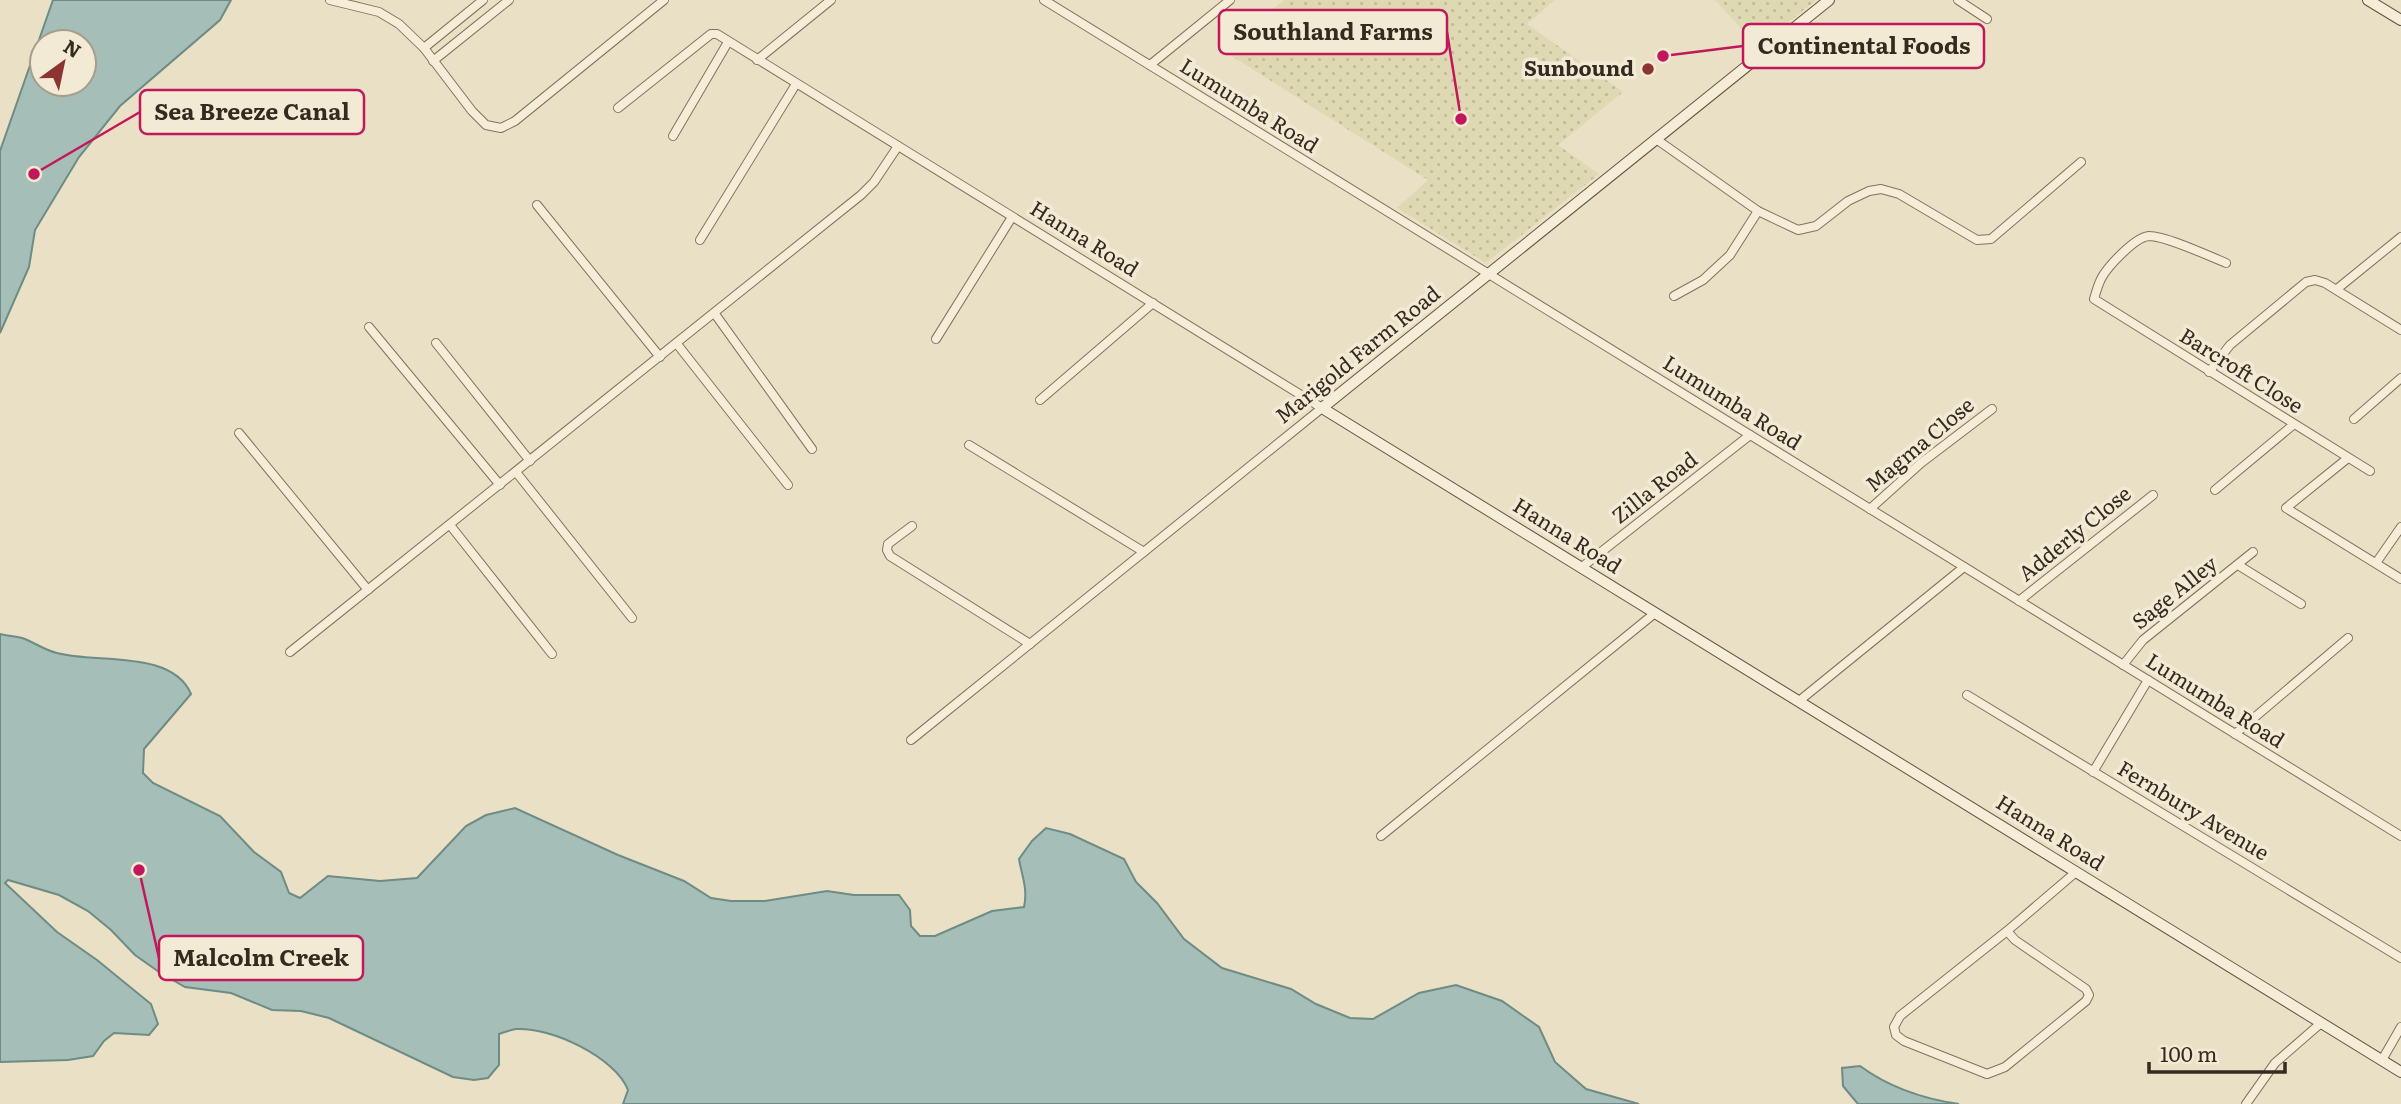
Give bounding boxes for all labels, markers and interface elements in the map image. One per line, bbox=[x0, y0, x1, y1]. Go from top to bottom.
callout: Southland Farms bbox=[1219, 10, 1447, 54]
text: Southland Farms bbox=[1233, 13, 1433, 47]
callout: Continental Foods bbox=[1743, 24, 1984, 68]
text: Continental Foods bbox=[1757, 27, 1971, 61]
north arrow bbox=[28, 28, 98, 98]
text: N bbox=[58, 32, 87, 64]
street label: Lumumba Road bbox=[1175, 49, 1326, 159]
place label: Sunbound bbox=[1524, 51, 1634, 82]
marker: Sunbound bbox=[1640, 61, 1656, 77]
callout: Sea Breeze Canal bbox=[140, 90, 364, 134]
text: Sea Breeze Canal bbox=[154, 93, 350, 127]
street label: Hanna Road bbox=[1025, 191, 1146, 283]
street label: Marigold Farm Road bbox=[1267, 277, 1446, 429]
street label: Barcroft Close bbox=[2175, 318, 2310, 419]
street label: Lumumba Road bbox=[1658, 346, 1809, 456]
street label: Magma Close bbox=[1857, 388, 1979, 498]
street label: Zilla Road bbox=[1604, 443, 1703, 529]
street label: Adderly Close bbox=[2010, 477, 2137, 587]
street label: Hanna Road bbox=[1508, 488, 1629, 580]
street label: Sage Alley bbox=[2124, 546, 2224, 635]
street label: Lumumba Road bbox=[2141, 644, 2292, 754]
street label: Fernbury Avenue bbox=[2113, 751, 2276, 866]
street label: Hanna Road bbox=[1991, 785, 2112, 877]
callout: Malcolm Creek bbox=[159, 936, 363, 980]
text: Malcolm Creek bbox=[173, 939, 350, 973]
scale bar bbox=[2149, 1030, 2286, 1074]
text: 100 m bbox=[2160, 1037, 2217, 1068]

